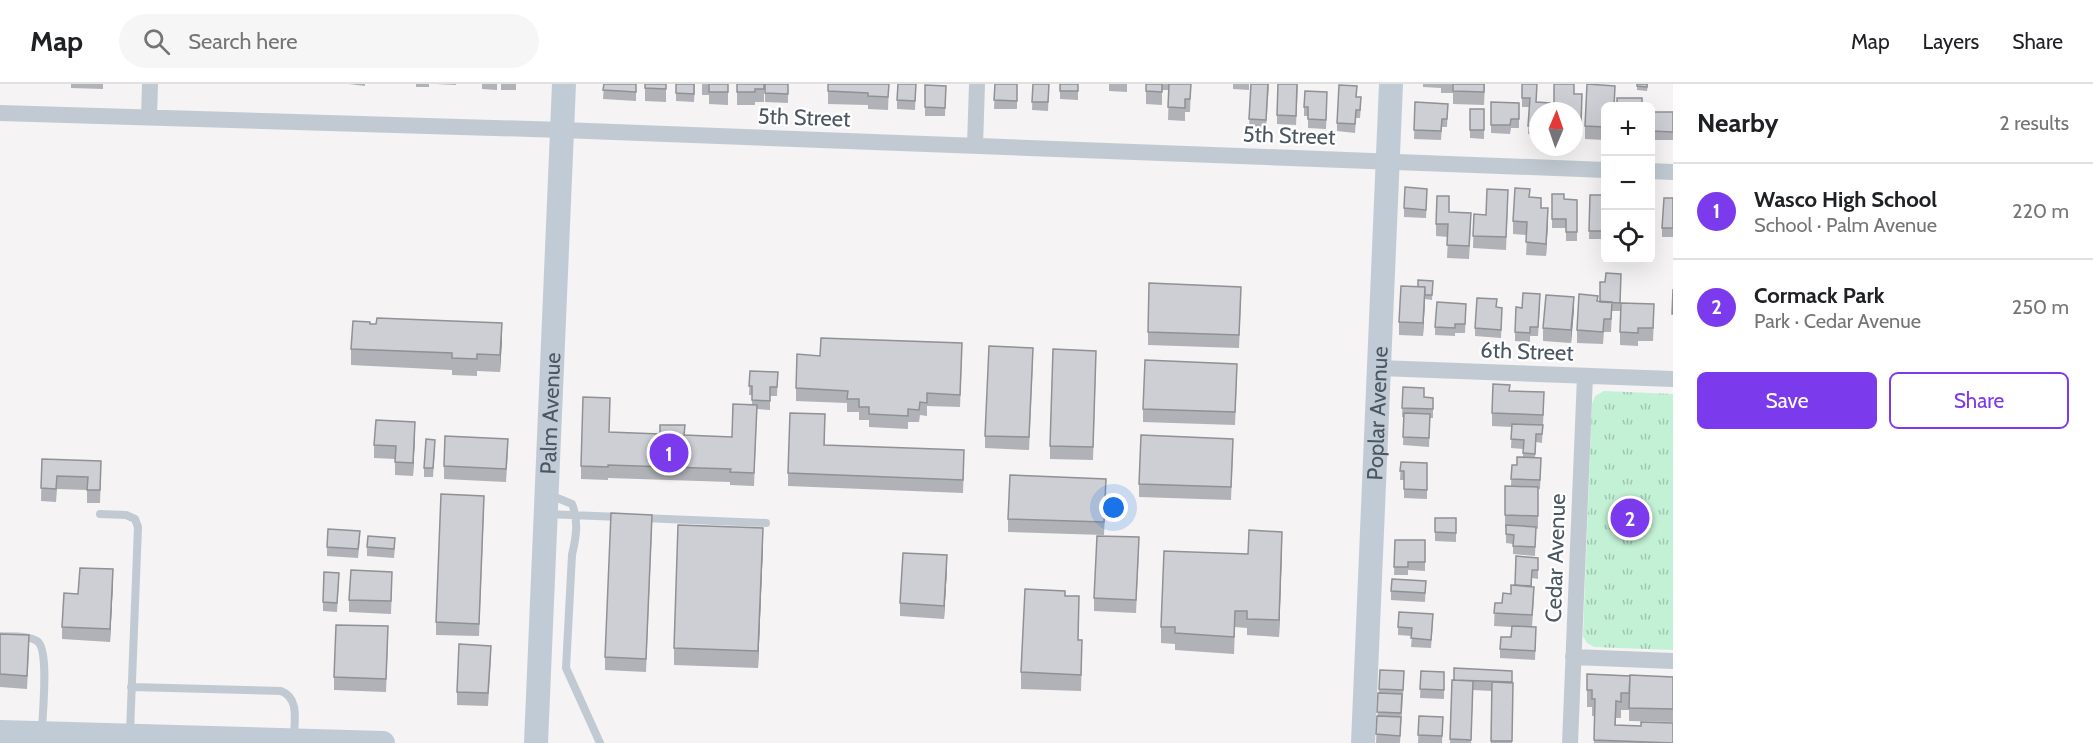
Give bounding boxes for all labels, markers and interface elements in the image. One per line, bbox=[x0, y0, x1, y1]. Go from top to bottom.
search box bbox=[119, 14, 539, 68]
text: Map bbox=[30, 24, 83, 58]
icon: search bbox=[140, 25, 173, 58]
text: Search here bbox=[188, 28, 297, 55]
text: Map bbox=[1851, 29, 1890, 54]
text: Layers bbox=[1923, 29, 1979, 54]
text: Share bbox=[2012, 29, 2063, 54]
street label: 5th Street bbox=[757, 102, 851, 133]
north arrow bbox=[1529, 102, 1583, 156]
map controls bbox=[1601, 102, 1655, 264]
button: + bbox=[1601, 102, 1655, 156]
text: Nearby bbox=[1697, 107, 1778, 139]
text: 2 results bbox=[1999, 111, 2069, 135]
street label: 5th Street bbox=[1242, 120, 1336, 151]
button: − bbox=[1601, 156, 1655, 210]
text: Wasco High School bbox=[1754, 186, 1937, 213]
text: 1 bbox=[1713, 199, 1720, 223]
text: 220 m bbox=[2012, 199, 2069, 223]
button: locate bbox=[1601, 210, 1655, 264]
text: School · Palm Avenue bbox=[1754, 213, 1937, 237]
text: Cormack Park bbox=[1754, 282, 1884, 309]
text: 2 bbox=[1711, 295, 1722, 319]
text: 250 m bbox=[2012, 295, 2069, 319]
text: Park · Cedar Avenue bbox=[1754, 309, 1921, 333]
street label: 6th Street bbox=[1480, 336, 1575, 367]
street label: Poplar Avenue bbox=[1361, 346, 1394, 481]
street label: Palm Avenue bbox=[534, 352, 567, 475]
button: Save bbox=[1697, 372, 1877, 429]
button: Share bbox=[1889, 372, 2069, 429]
pin: 1 bbox=[650, 430, 688, 476]
your location bbox=[1099, 493, 1128, 522]
street label: Cedar Avenue bbox=[1540, 493, 1571, 623]
pin: 2 bbox=[1610, 496, 1650, 540]

